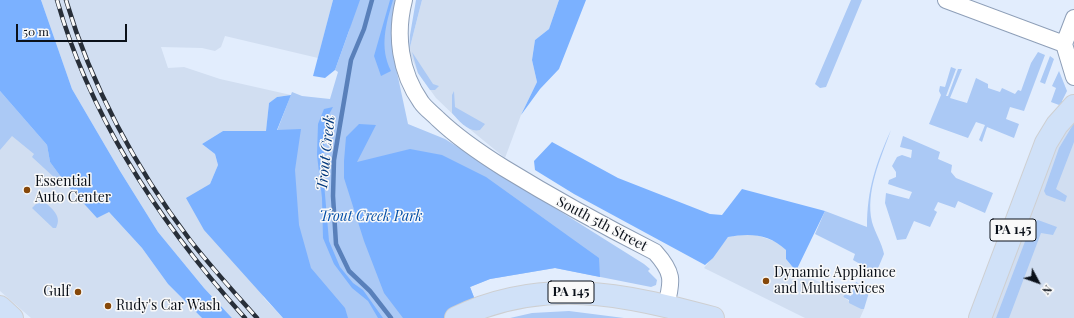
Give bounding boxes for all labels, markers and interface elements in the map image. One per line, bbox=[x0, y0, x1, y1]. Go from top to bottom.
scale bar bbox=[18, 16, 129, 42]
text: 50 m bbox=[23, 23, 49, 39]
water label: Trout Creek bbox=[313, 114, 339, 192]
place label: Essential Auto Center bbox=[35, 174, 111, 206]
marker: Essential Auto Center bbox=[22, 185, 32, 195]
street label: South 5th Street bbox=[554, 193, 650, 255]
park label: Trout Creek Park bbox=[320, 209, 422, 225]
road number: PA 145 bbox=[990, 219, 1036, 241]
north arrow bbox=[1018, 262, 1058, 302]
place label: Dynamic Appliance and Multiservices bbox=[774, 265, 896, 298]
marker: Dynamic Appliance and Multiservices bbox=[761, 276, 771, 286]
road number: PA 145 bbox=[548, 281, 594, 303]
text: N bbox=[1039, 282, 1056, 298]
place label: Gulf bbox=[43, 284, 70, 300]
marker: Gulf bbox=[73, 287, 83, 297]
place label: Rudy's Car Wash bbox=[116, 298, 221, 314]
marker: Rudy's Car Wash bbox=[103, 301, 113, 311]

